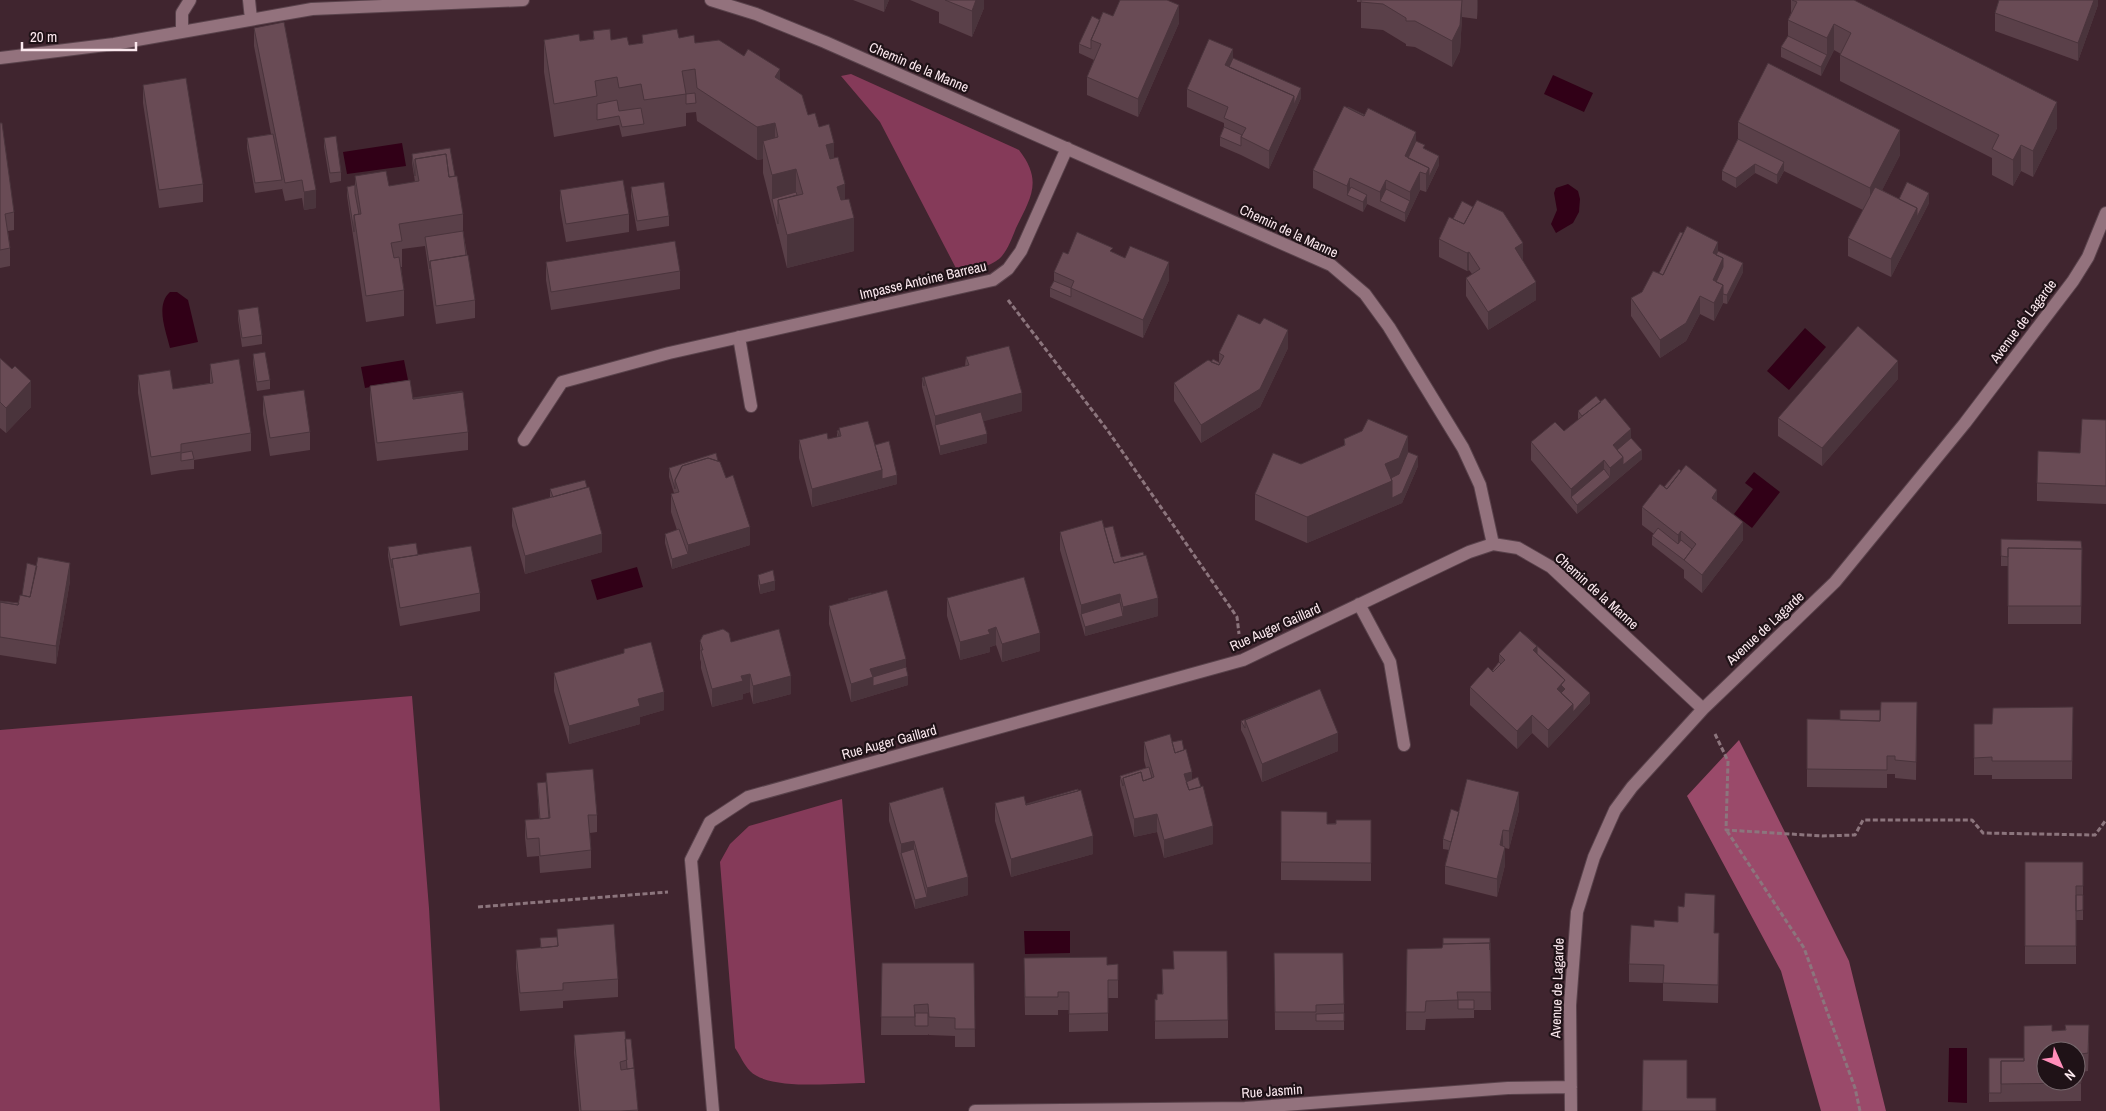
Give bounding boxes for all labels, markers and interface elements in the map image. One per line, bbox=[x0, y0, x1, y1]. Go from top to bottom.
scale bar bbox=[22, 20, 136, 52]
text: 20 m bbox=[30, 26, 57, 47]
street label: Chemin de la Manne bbox=[866, 38, 972, 96]
street label: Chemin de la Manne bbox=[1237, 200, 1341, 262]
street label: Impasse Antoine Barreau bbox=[858, 257, 988, 303]
street label: Avenue de Lagarde bbox=[1985, 276, 2060, 367]
street label: Chemin de la Manne bbox=[1551, 549, 1643, 633]
street label: Avenue de Lagarde bbox=[1722, 587, 1808, 669]
street label: Rue Auger Gaillard bbox=[1227, 599, 1323, 655]
street label: Rue Auger Gaillard bbox=[840, 721, 938, 763]
street label: Avenue de Lagarde bbox=[1546, 938, 1568, 1039]
north arrow bbox=[2036, 1041, 2086, 1091]
text: N bbox=[2061, 1066, 2079, 1084]
street label: Rue Jasmin bbox=[1241, 1080, 1303, 1102]

